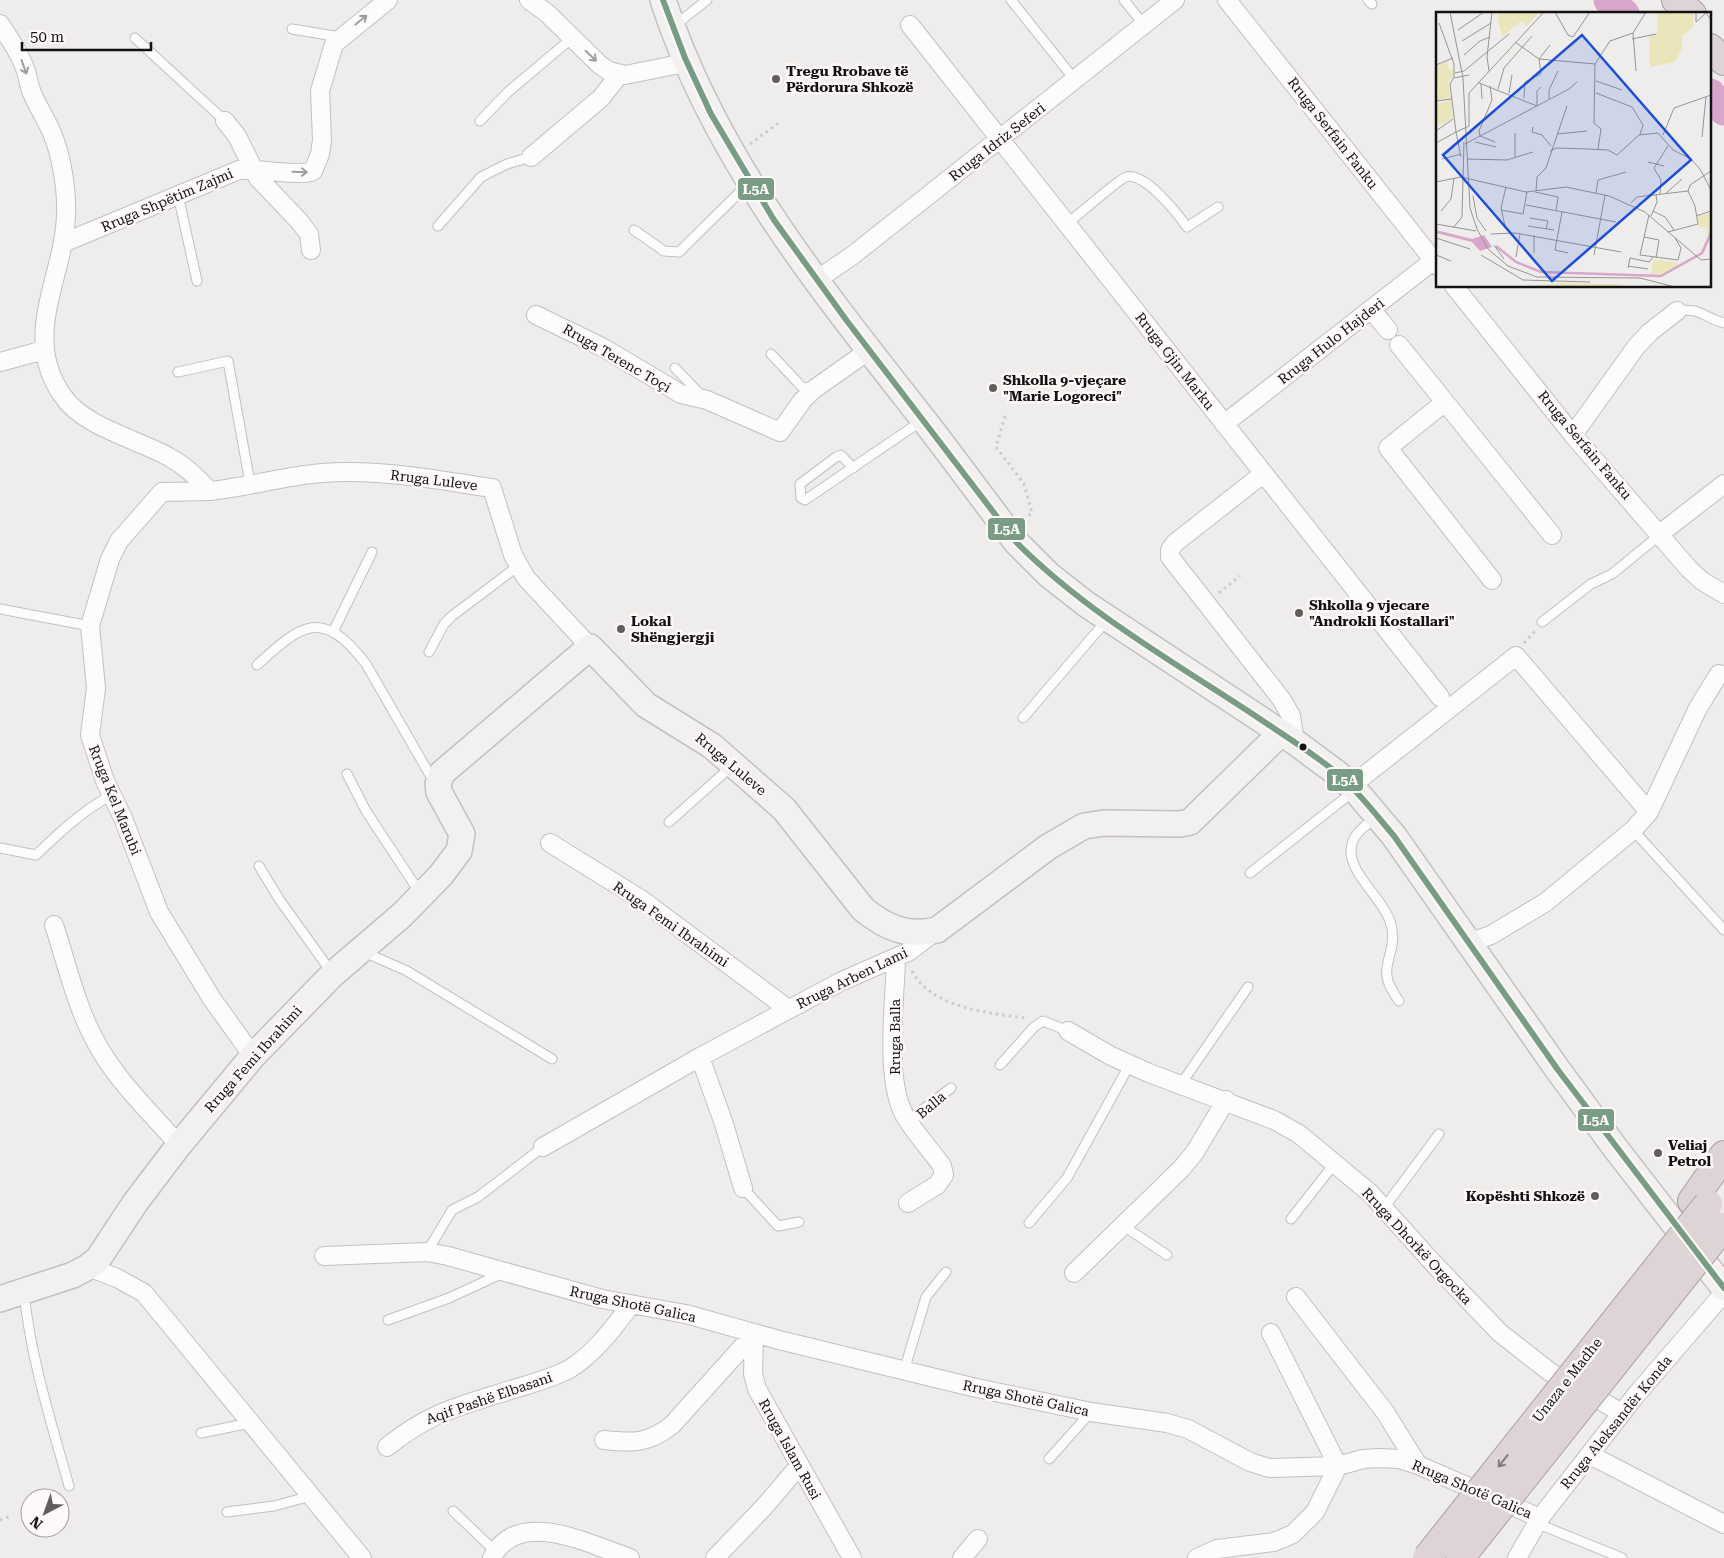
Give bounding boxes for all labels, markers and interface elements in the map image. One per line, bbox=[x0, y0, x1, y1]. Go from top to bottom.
inset map bbox=[1436, 12, 1712, 288]
one-way arrow bbox=[354, 15, 367, 26]
scale bar bbox=[22, 20, 151, 52]
text: 50 m bbox=[30, 28, 65, 46]
one-way arrow bbox=[585, 50, 597, 62]
one-way arrow bbox=[20, 58, 29, 74]
place label: Tregu Rrobave të Përdorura Shkozë bbox=[786, 63, 913, 95]
marker: Tregu Rrobave të Përdorura Shkozë bbox=[770, 73, 782, 85]
street label: Rruga Serfain Fanku bbox=[1285, 74, 1382, 192]
street label: Rruga Idriz Seferi bbox=[946, 99, 1049, 184]
street label: Rruga Shpëtim Zajmi bbox=[99, 165, 236, 235]
one-way arrow bbox=[292, 168, 308, 177]
line badge: L5A bbox=[737, 177, 775, 201]
text: L5A bbox=[743, 181, 769, 197]
street label: Rruga Hulo Hajderi bbox=[1275, 294, 1388, 387]
street label: Rruga Gjin Marku bbox=[1132, 309, 1218, 413]
street label: Rruga Terenc Toçi bbox=[560, 321, 674, 396]
place label: Shkolla 9-vjeçare "Marie Logoreci" bbox=[1003, 372, 1126, 404]
marker: Shkolla 9-vjeçare "Marie Logoreci" bbox=[987, 382, 999, 394]
street label: Rruga Serfain Fanku bbox=[1535, 387, 1635, 503]
street label: Rruga Luleve bbox=[389, 467, 479, 493]
line badge: L5A bbox=[987, 517, 1026, 541]
text: L5A bbox=[994, 521, 1020, 537]
place label: Shkolla 9 vjecare "Androkli Kostallari" bbox=[1309, 597, 1455, 629]
marker: Shkolla 9 vjecare "Androkli Kostallari" bbox=[1293, 607, 1305, 619]
place label: Lokal Shëngjergji bbox=[631, 613, 715, 645]
marker: Lokal Shëngjergji bbox=[615, 623, 627, 635]
street label: Rruga Luleve bbox=[692, 730, 770, 799]
unlabelled marker bbox=[1298, 742, 1308, 752]
street label: Rruga Kel Marubi bbox=[86, 743, 145, 858]
line badge: L5A bbox=[1326, 768, 1364, 792]
text: L5A bbox=[1332, 772, 1358, 788]
street label: Rruga Femi Ibrahimi bbox=[610, 878, 732, 970]
street label: Rruga Arben Lami bbox=[794, 944, 911, 1012]
street label: Rruga Balla bbox=[887, 998, 903, 1075]
street label: Rruga Femi Ibrahimi bbox=[201, 1002, 305, 1115]
street label: Balla bbox=[913, 1088, 949, 1122]
line badge: L5A bbox=[1577, 1108, 1615, 1132]
text: L5A bbox=[1583, 1112, 1609, 1128]
place label: Veliaj Petrol bbox=[1668, 1137, 1712, 1169]
marker: Veliaj Petrol bbox=[1652, 1147, 1664, 1159]
street label: Rruga Dhorkë Orgocka bbox=[1359, 1184, 1476, 1308]
place label: Kopështi Shkozë bbox=[1466, 1188, 1585, 1204]
marker: Kopështi Shkozë bbox=[1589, 1190, 1601, 1202]
street label: Rruga Shotë Galica bbox=[568, 1283, 698, 1325]
street label: Unaza e Madhe bbox=[1529, 1334, 1605, 1425]
street label: Rruga Aleksandër Konda bbox=[1557, 1352, 1675, 1492]
street label: Aqif Pashë Elbasani bbox=[424, 1369, 555, 1427]
street label: Rruga Shotë Galica bbox=[961, 1377, 1091, 1419]
street label: Rruga Islam Rusi bbox=[756, 1396, 825, 1503]
one-way arrow bbox=[1498, 1454, 1509, 1467]
street label: Rruga Shotë Galica bbox=[1410, 1456, 1535, 1522]
north arrow bbox=[20, 1488, 70, 1538]
text: N bbox=[27, 1513, 46, 1532]

